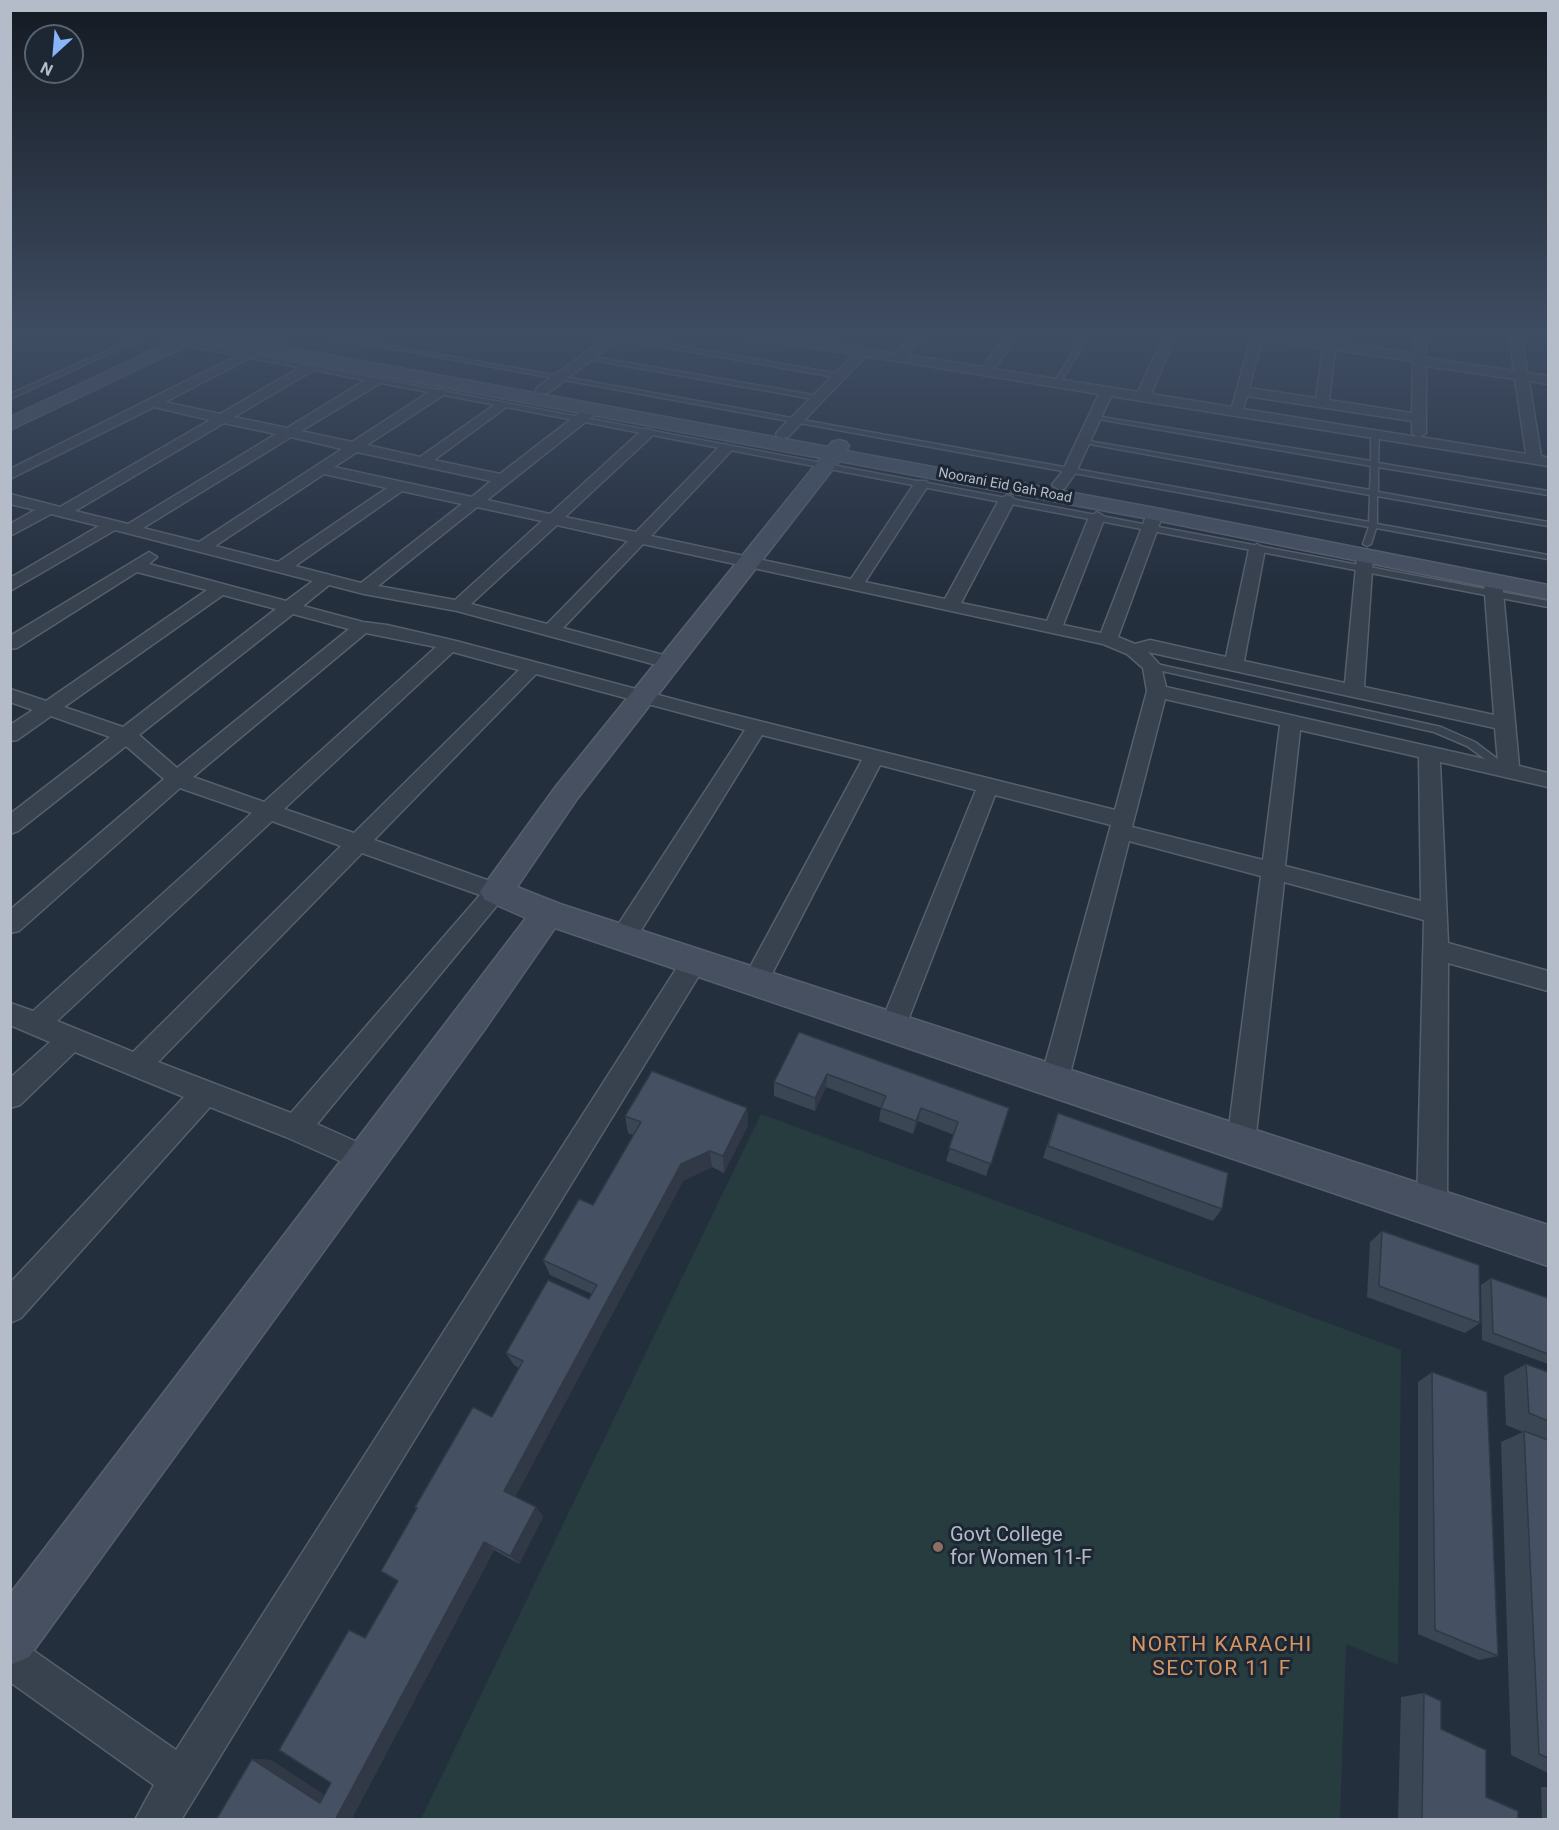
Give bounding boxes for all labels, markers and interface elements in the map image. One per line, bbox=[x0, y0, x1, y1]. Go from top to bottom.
north arrow bbox=[24, 24, 84, 84]
text: N bbox=[38, 58, 56, 80]
street label: Noorani Eid Gah Road bbox=[937, 465, 1073, 507]
place label: Govt College for Women 11-F bbox=[950, 1524, 1092, 1571]
marker: Govt College for Women 11-F bbox=[931, 1540, 945, 1554]
district label: NORTH KARACHI SECTOR 11 F bbox=[1131, 1633, 1313, 1683]

